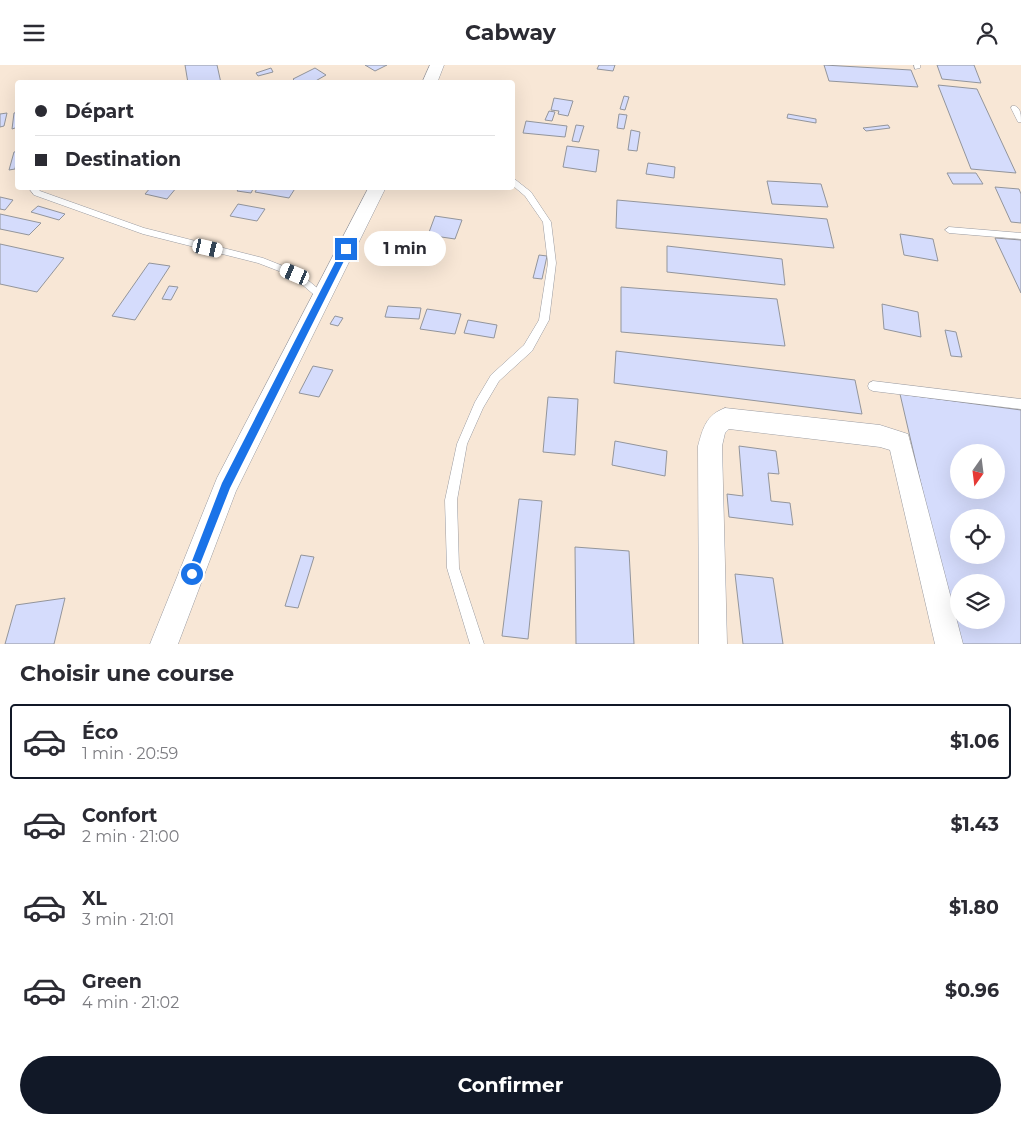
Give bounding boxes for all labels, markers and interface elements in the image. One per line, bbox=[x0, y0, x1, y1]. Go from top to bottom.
icon: menu bbox=[20, 19, 48, 47]
text: Cabway bbox=[465, 19, 556, 46]
icon: person bbox=[973, 19, 1001, 47]
text: Départ bbox=[65, 100, 134, 123]
text: Destination bbox=[65, 148, 181, 171]
callout: 1 min bbox=[364, 231, 446, 267]
car bbox=[191, 237, 224, 259]
route end bbox=[335, 238, 357, 260]
text: 1 min bbox=[383, 239, 427, 258]
car bbox=[278, 261, 311, 287]
north arrow bbox=[950, 444, 1005, 499]
map controls bbox=[950, 444, 1005, 629]
button: locate bbox=[950, 509, 1005, 564]
route start bbox=[181, 563, 203, 585]
button: layers bbox=[950, 574, 1005, 629]
text: Choisir une course bbox=[20, 660, 234, 687]
icon: car bbox=[22, 719, 67, 764]
text: Éco bbox=[82, 721, 118, 744]
text: $1.06 bbox=[950, 730, 999, 753]
text: 1 min · 20:59 bbox=[82, 744, 178, 763]
icon: car bbox=[22, 802, 67, 847]
text: Confort bbox=[82, 804, 157, 827]
text: $1.43 bbox=[950, 813, 999, 836]
text: 2 min · 21:00 bbox=[82, 827, 179, 846]
icon: car bbox=[22, 885, 67, 930]
text: XL bbox=[82, 887, 107, 910]
text: $1.80 bbox=[949, 896, 999, 919]
text: 3 min · 21:01 bbox=[82, 910, 174, 929]
icon: car bbox=[22, 968, 67, 1013]
text: Green bbox=[82, 970, 142, 993]
text: $0.96 bbox=[945, 979, 999, 1002]
text: 4 min · 21:02 bbox=[82, 993, 179, 1012]
button: Confirmer bbox=[20, 1056, 1001, 1114]

